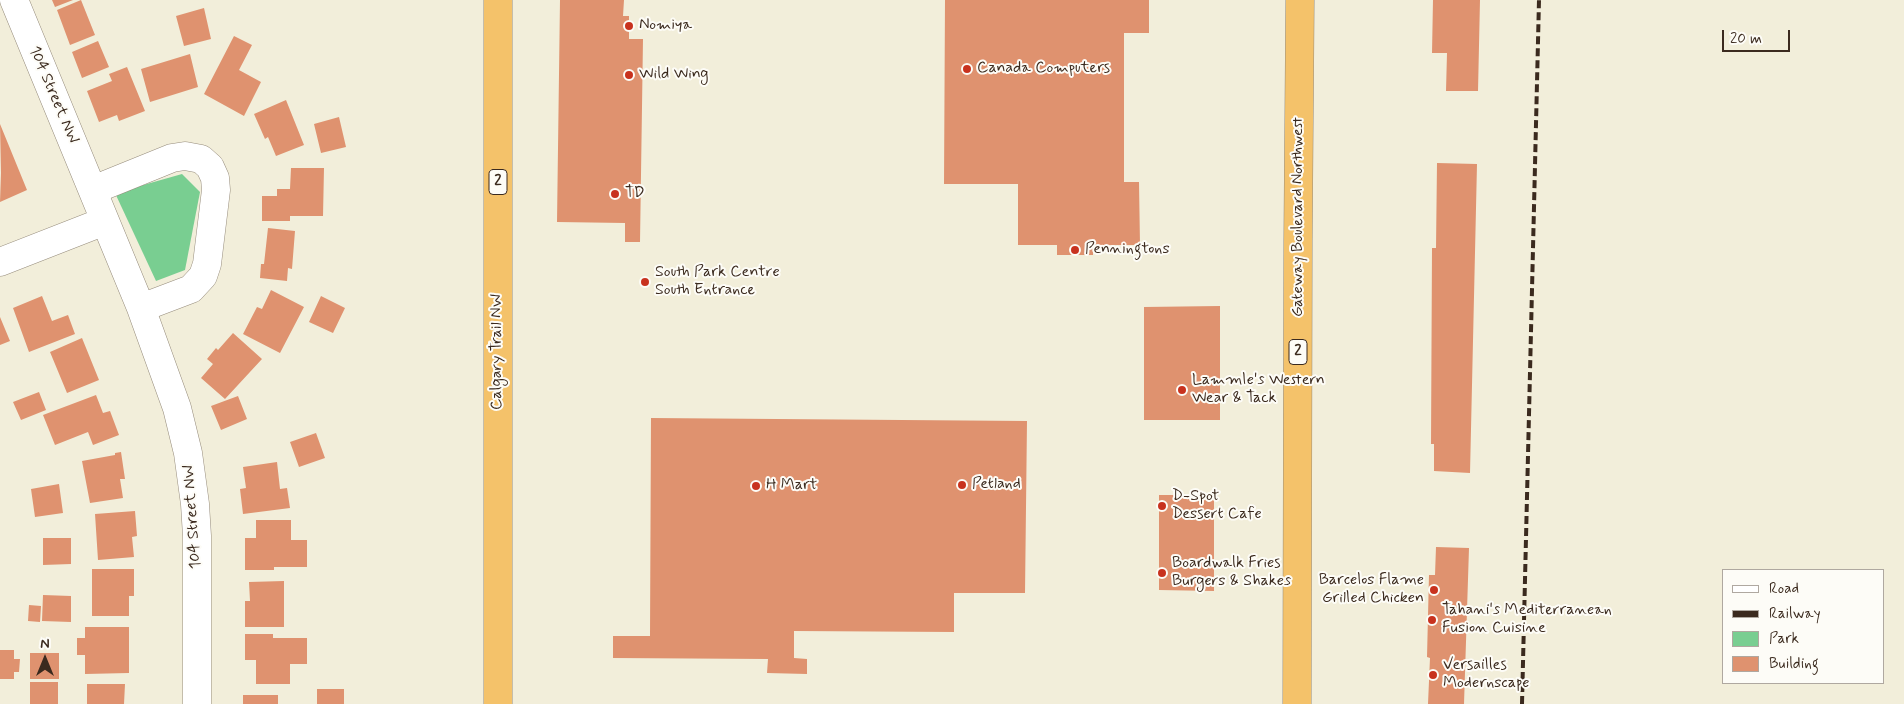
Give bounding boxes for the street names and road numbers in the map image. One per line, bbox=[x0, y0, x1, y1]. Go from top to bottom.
street label: 104 Street NW bbox=[24, 43, 82, 147]
street label: Gateway Boulevard Northwest bbox=[1289, 117, 1309, 317]
road number: 2 bbox=[489, 170, 507, 194]
street label: Calgary Trail NW bbox=[488, 294, 508, 410]
road number: 2 bbox=[1289, 340, 1307, 364]
street label: 104 Street NW bbox=[180, 464, 206, 570]

